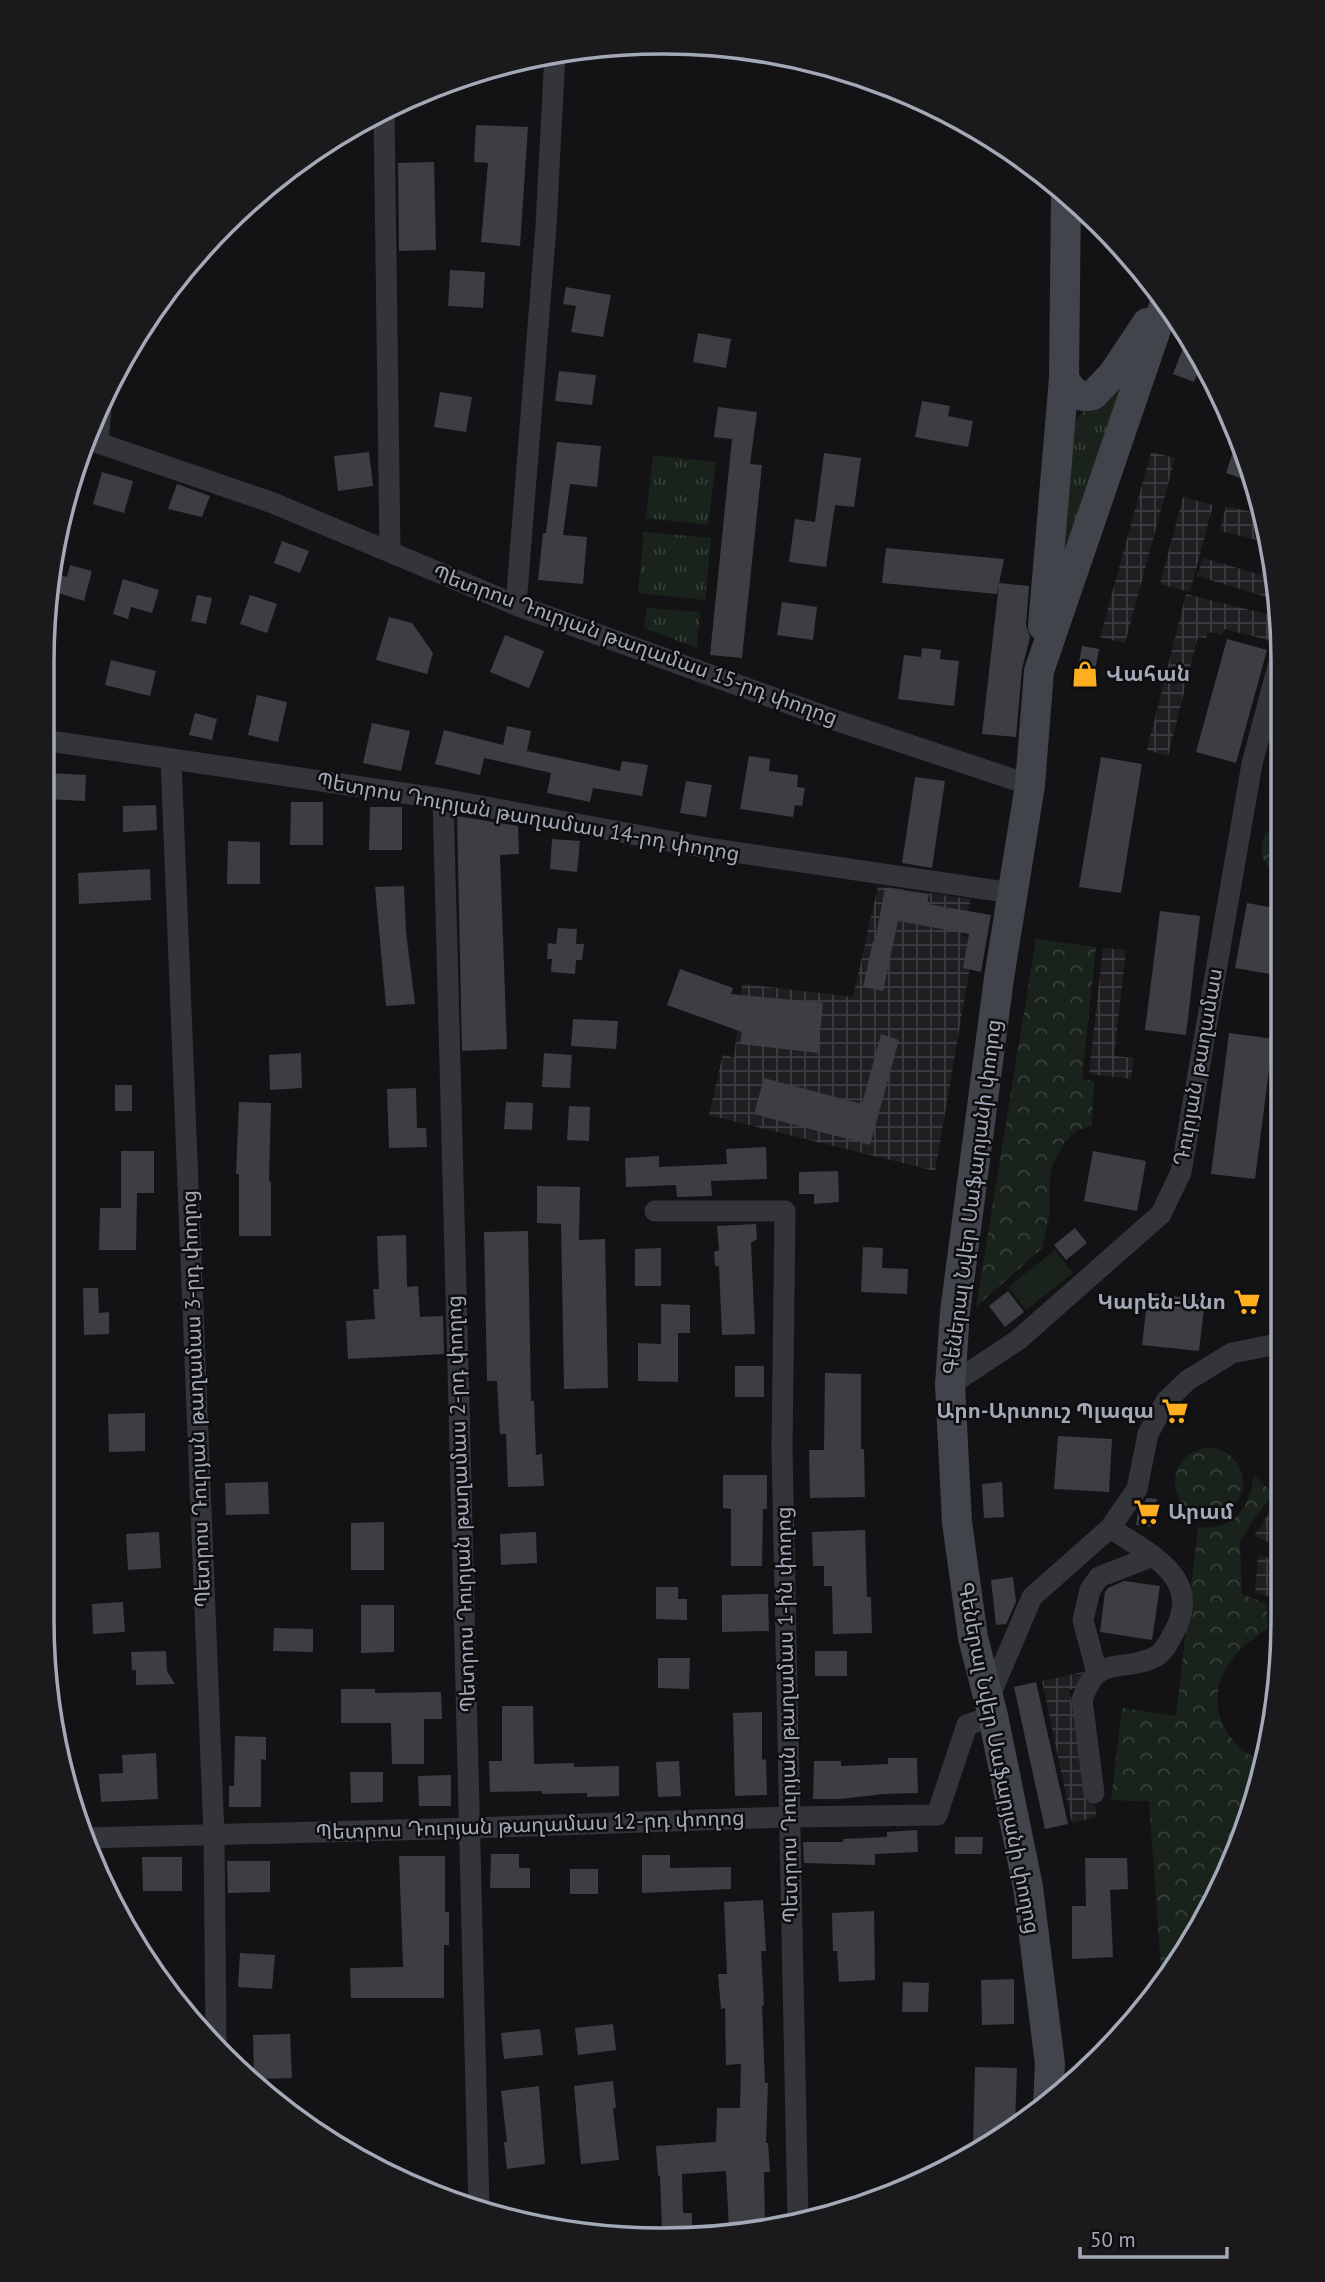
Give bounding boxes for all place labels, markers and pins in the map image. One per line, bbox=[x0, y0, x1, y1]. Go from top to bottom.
shop icon: Վահան bbox=[1070, 659, 1100, 689]
place label: Վահան bbox=[1106, 660, 1190, 687]
supermarket icon: Կարեն-Անո bbox=[1232, 1287, 1262, 1317]
place label: Կարեն-Անո bbox=[1097, 1288, 1226, 1315]
supermarket icon: Արո-Արտուշ Պլազա bbox=[1160, 1396, 1190, 1426]
place label: Արո-Արտուշ Պլազա bbox=[936, 1397, 1154, 1424]
supermarket icon: Արամ bbox=[1132, 1497, 1162, 1527]
place label: Արամ bbox=[1168, 1498, 1234, 1525]

